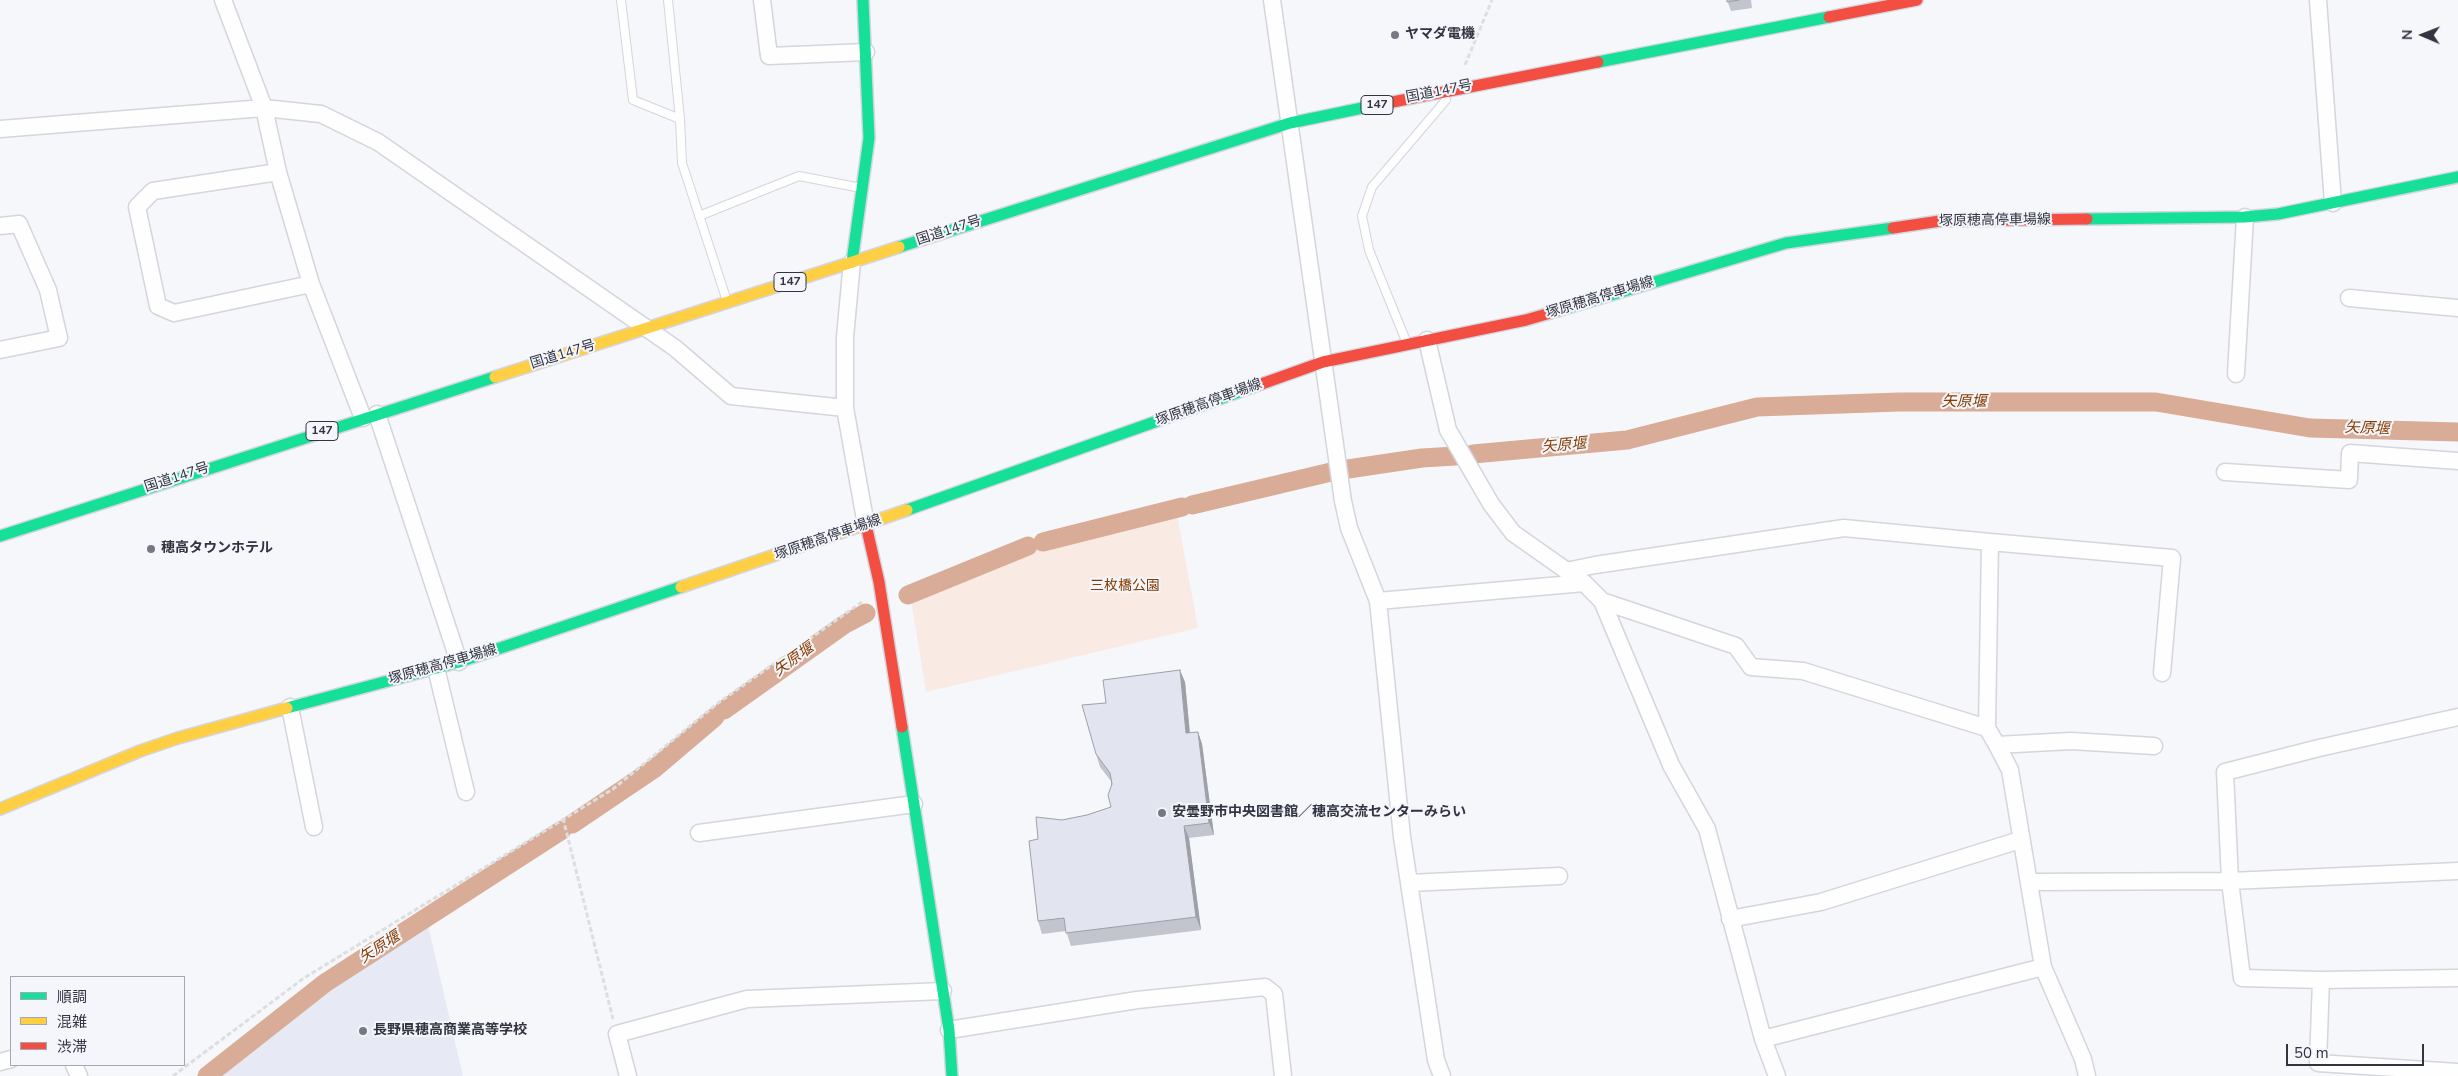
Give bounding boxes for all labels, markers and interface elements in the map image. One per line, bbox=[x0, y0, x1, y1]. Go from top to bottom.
north arrow bbox=[2398, 10, 2448, 60]
place label: ヤマダ電機 bbox=[1405, 27, 1475, 43]
marker: ヤマダ電機 bbox=[1389, 29, 1401, 41]
text: N bbox=[2398, 29, 2417, 40]
street label: 国道147号 bbox=[1404, 77, 1474, 107]
road number: 147 bbox=[1361, 96, 1393, 114]
street label: 塚原穂高停車場線 bbox=[1939, 212, 2051, 230]
street label: 国道147号 bbox=[914, 213, 984, 249]
road number: 147 bbox=[774, 272, 806, 292]
street label: 塚原穂高停車場線 bbox=[1544, 274, 1656, 322]
street label: 国道147号 bbox=[528, 337, 598, 373]
street label: 塚原穂高停車場線 bbox=[1154, 376, 1264, 430]
water label: 矢原堰 bbox=[1942, 393, 1986, 411]
water label: 矢原堰 bbox=[2344, 419, 2390, 439]
road number: 147 bbox=[306, 422, 338, 441]
water label: 矢原堰 bbox=[1541, 435, 1587, 457]
street label: 国道147号 bbox=[142, 460, 212, 496]
street label: 塚原穂高停車場線 bbox=[772, 512, 884, 564]
place label: 穂高タウンホテル bbox=[161, 541, 273, 557]
marker: 穂高タウンホテル bbox=[145, 543, 157, 555]
park label: 三枚橋公園 bbox=[1090, 579, 1160, 595]
water label: 矢原堰 bbox=[771, 639, 817, 681]
street label: 塚原穂高停車場線 bbox=[387, 641, 499, 689]
place label: 安曇野市中央図書館／穂高交流センターみらい bbox=[1172, 805, 1466, 821]
marker: 安曇野市中央図書館／穂高交流センターみらい bbox=[1156, 807, 1168, 819]
water label: 矢原堰 bbox=[356, 928, 404, 968]
legend bbox=[10, 976, 185, 1066]
text: 順調 bbox=[57, 987, 87, 1007]
text: 混雑 bbox=[57, 1012, 87, 1032]
place label: 長野県穂高商業高等学校 bbox=[373, 1023, 527, 1039]
marker: 長野県穂高商業高等学校 bbox=[357, 1025, 369, 1037]
scale bar bbox=[2288, 1034, 2426, 1066]
text: 渋滞 bbox=[57, 1037, 87, 1057]
text: 50 m bbox=[2294, 1043, 2329, 1063]

